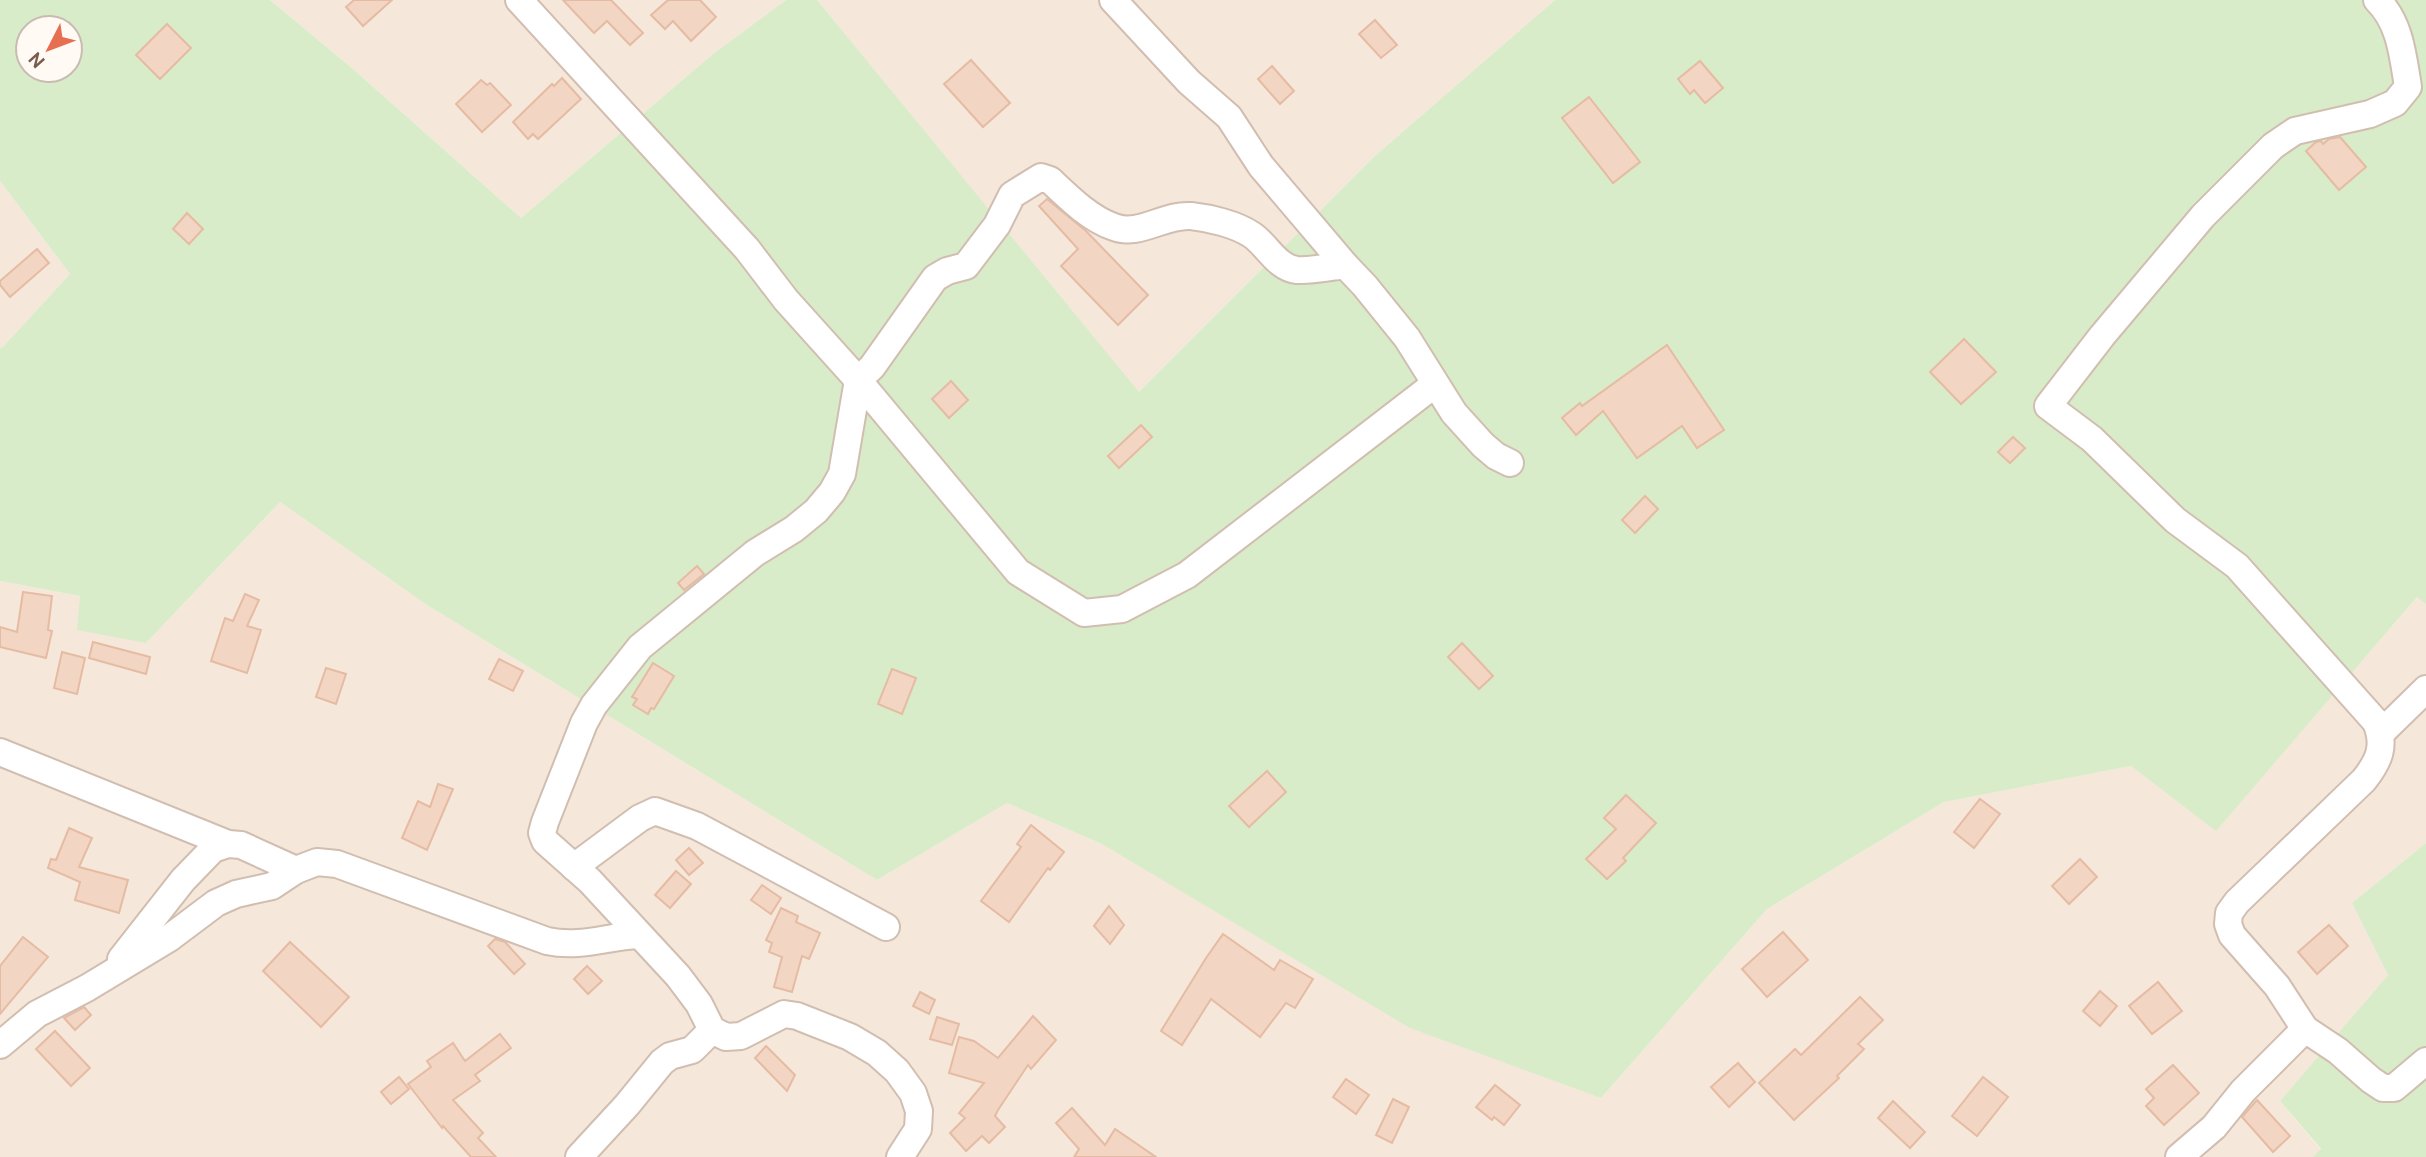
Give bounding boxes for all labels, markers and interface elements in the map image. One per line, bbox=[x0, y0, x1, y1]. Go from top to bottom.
north arrow bbox=[14, 14, 84, 84]
text: N bbox=[24, 47, 50, 73]

